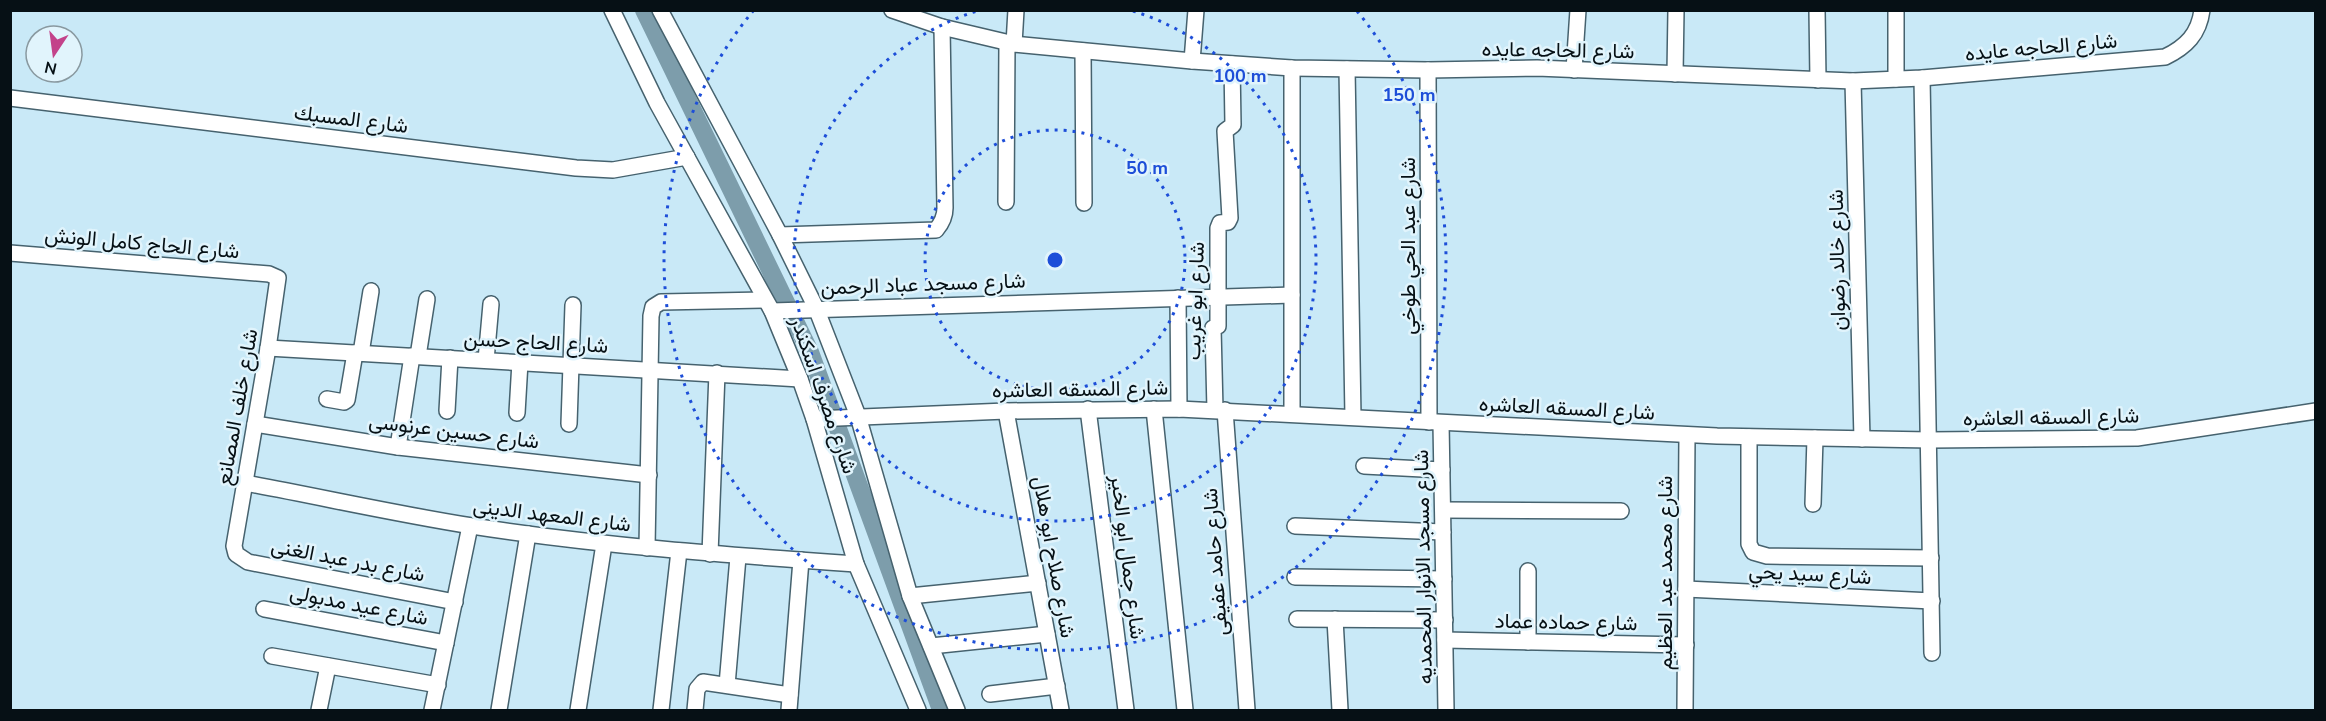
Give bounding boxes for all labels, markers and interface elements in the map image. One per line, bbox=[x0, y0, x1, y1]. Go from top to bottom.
north arrow bbox=[24, 24, 84, 84]
street label: شارع الحاجه عايده bbox=[1964, 26, 2118, 68]
street label: شارع الحاجه عايده bbox=[1481, 35, 1635, 65]
text: N bbox=[43, 56, 59, 80]
text: 100 m bbox=[1213, 64, 1267, 88]
text: 150 m bbox=[1382, 83, 1436, 107]
street label: شارع المسبك bbox=[292, 98, 410, 140]
text: 50 m bbox=[1126, 156, 1168, 180]
street label: شارع عبد الحي طوخي bbox=[1394, 157, 1425, 335]
street label: شارع خالد رضوان bbox=[1822, 189, 1852, 331]
street label: شارع الحاج كامل الونش bbox=[43, 221, 241, 265]
street label: شارع ابو غريب bbox=[1179, 241, 1211, 361]
centre of rings bbox=[1045, 250, 1065, 270]
street label: شارع مسجد عباد الرحمن bbox=[820, 266, 1026, 302]
street label: شارع مصرف اسكندر bbox=[784, 312, 864, 477]
street label: شارع الحاج حسن bbox=[463, 324, 609, 360]
street label: شارع خلف المصانع bbox=[209, 327, 265, 487]
street label: شارع المسقه العاشره bbox=[992, 373, 1168, 405]
street label: شارع المسقه العاشره bbox=[1478, 389, 1656, 427]
street label: شارع المسقه العاشره bbox=[1963, 401, 2139, 433]
street label: شارع حسين عرنوسى bbox=[367, 407, 541, 455]
street label: شارع مسجد الانوار المحمديه bbox=[1407, 449, 1439, 685]
street label: شارع جمال ابو الخير bbox=[1104, 472, 1152, 641]
street label: شارع صلاح ابو هلال bbox=[1026, 474, 1082, 640]
street label: شارع محمد عبد العظيم bbox=[1651, 476, 1679, 670]
street label: شارع حامد عفيفى bbox=[1196, 487, 1234, 637]
street label: شارع المعهد الدينى bbox=[471, 491, 633, 539]
street label: شارع بدر عبد الغنى bbox=[269, 531, 427, 589]
street label: شارع سيد يحي bbox=[1748, 557, 1872, 594]
street label: شارع عيد مدبولى bbox=[287, 578, 431, 632]
street label: شارع حماده عماد bbox=[1494, 607, 1638, 637]

